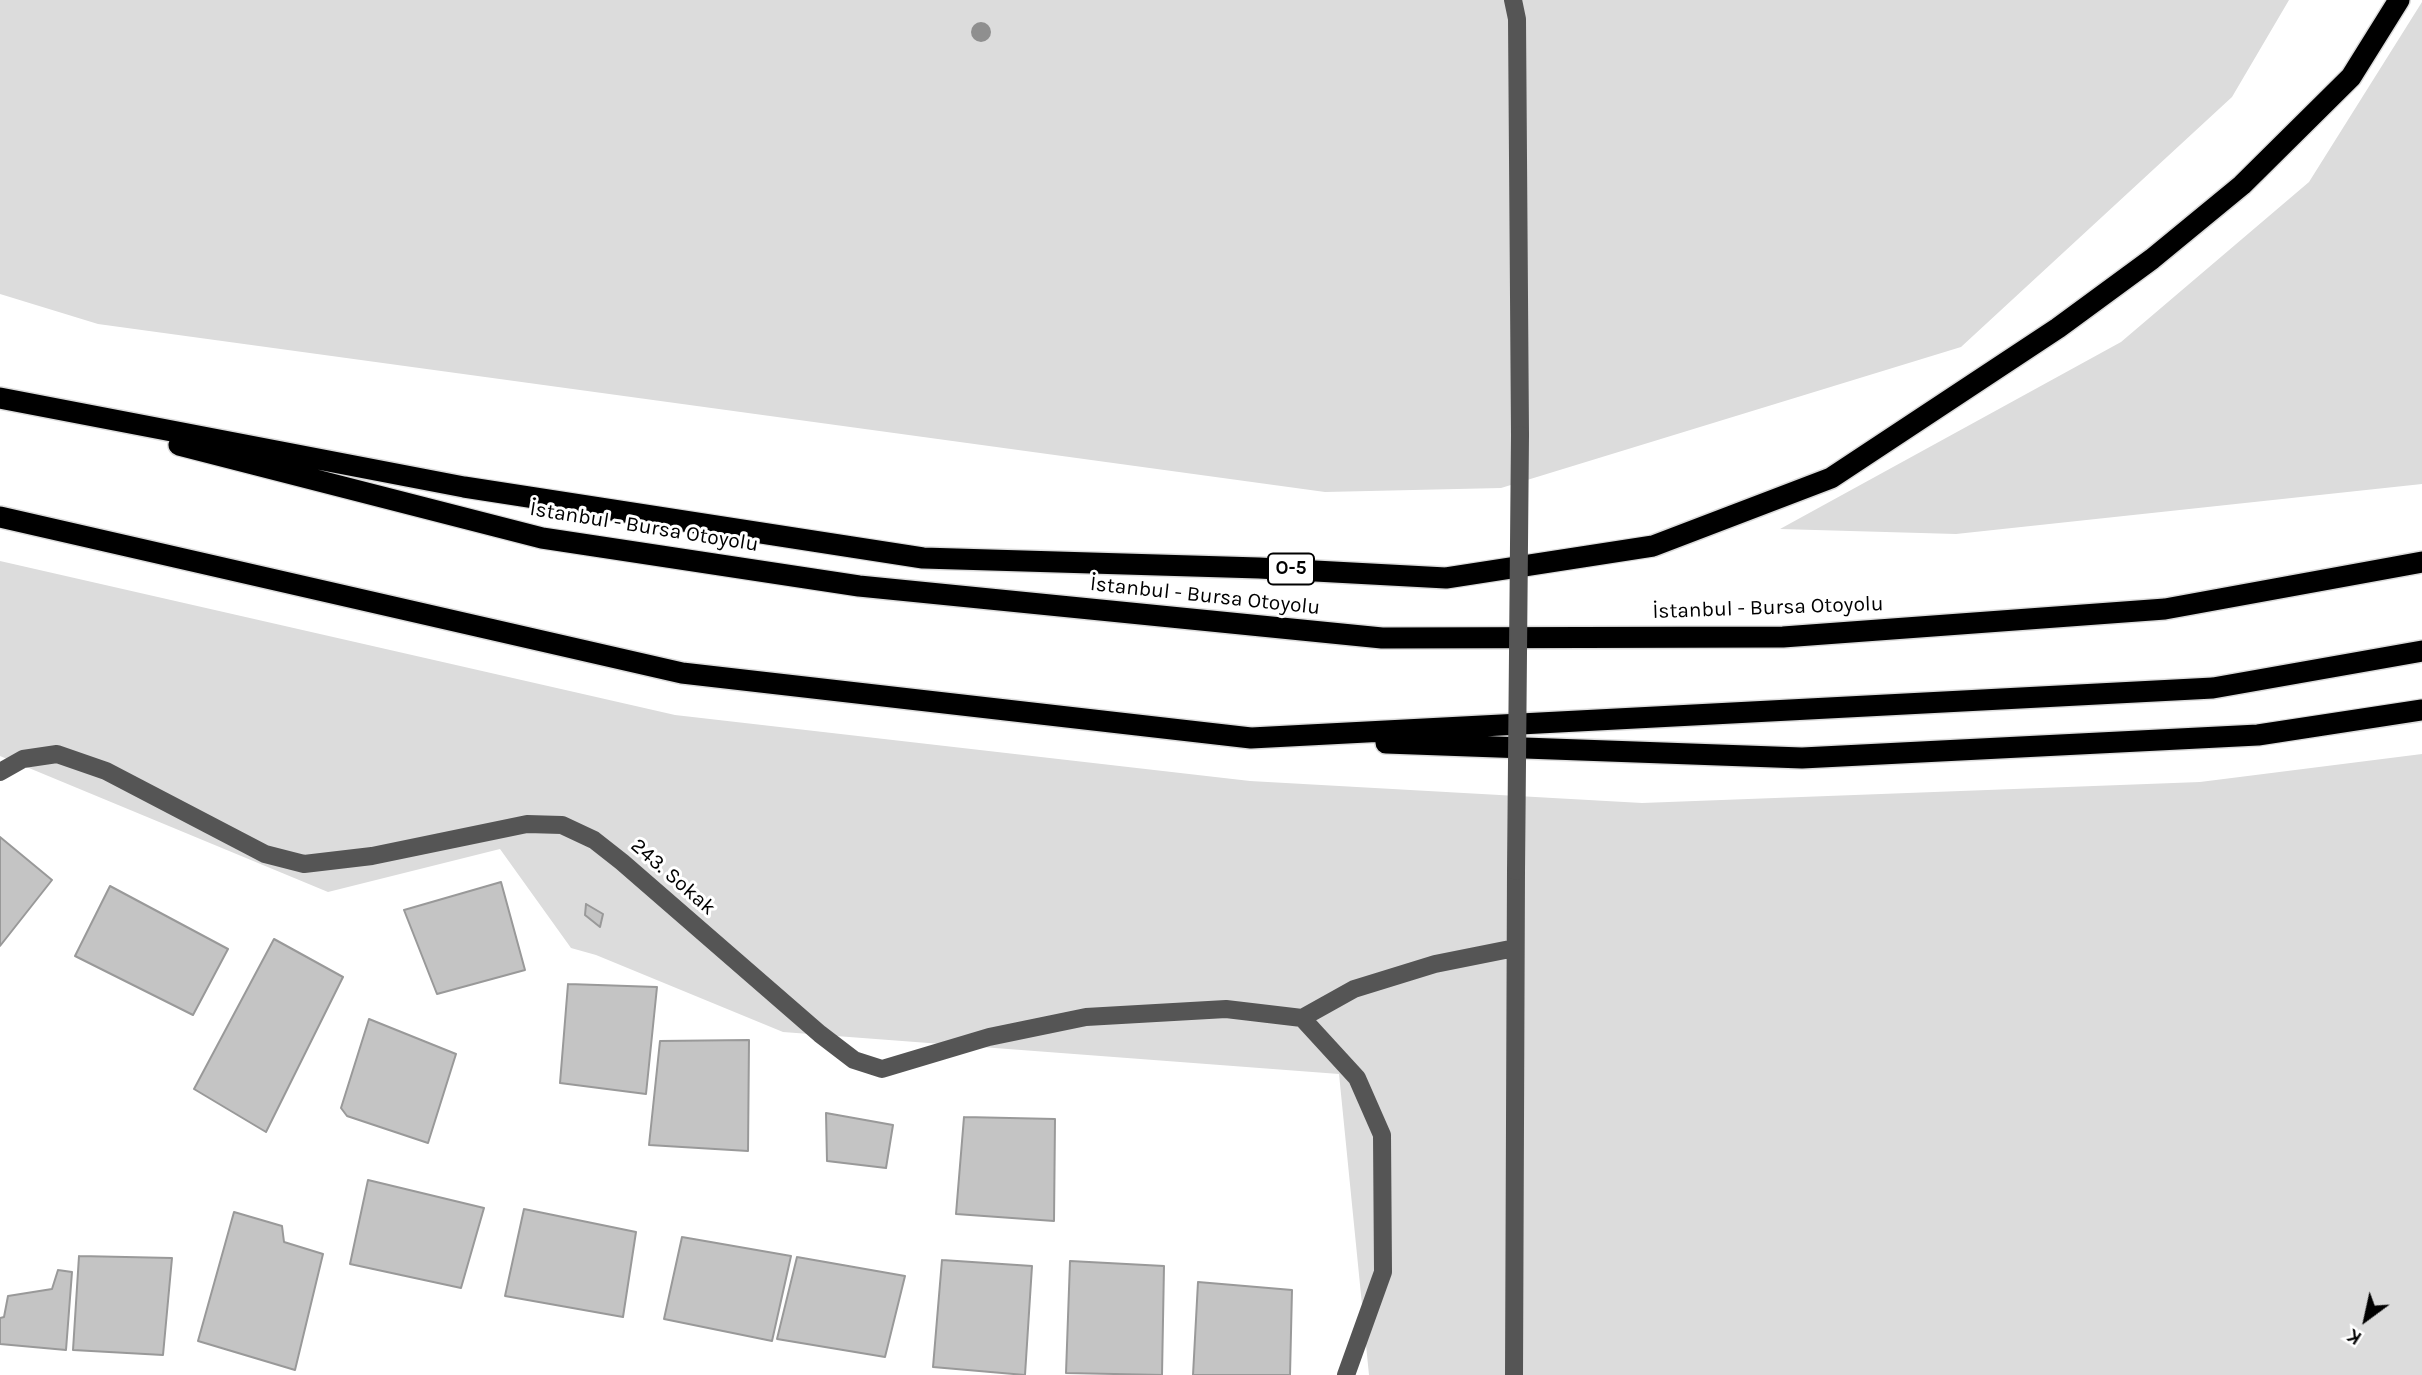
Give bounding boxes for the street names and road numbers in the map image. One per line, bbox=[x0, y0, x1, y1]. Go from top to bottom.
street label: İstanbul - Bursa Otoyolu bbox=[528, 496, 760, 558]
road number: O-5 bbox=[1268, 554, 1314, 584]
street label: İstanbul - Bursa Otoyolu bbox=[1089, 571, 1321, 621]
street label: İstanbul - Bursa Otoyolu bbox=[1652, 591, 1884, 625]
street label: 243. Sokak bbox=[625, 833, 721, 921]

